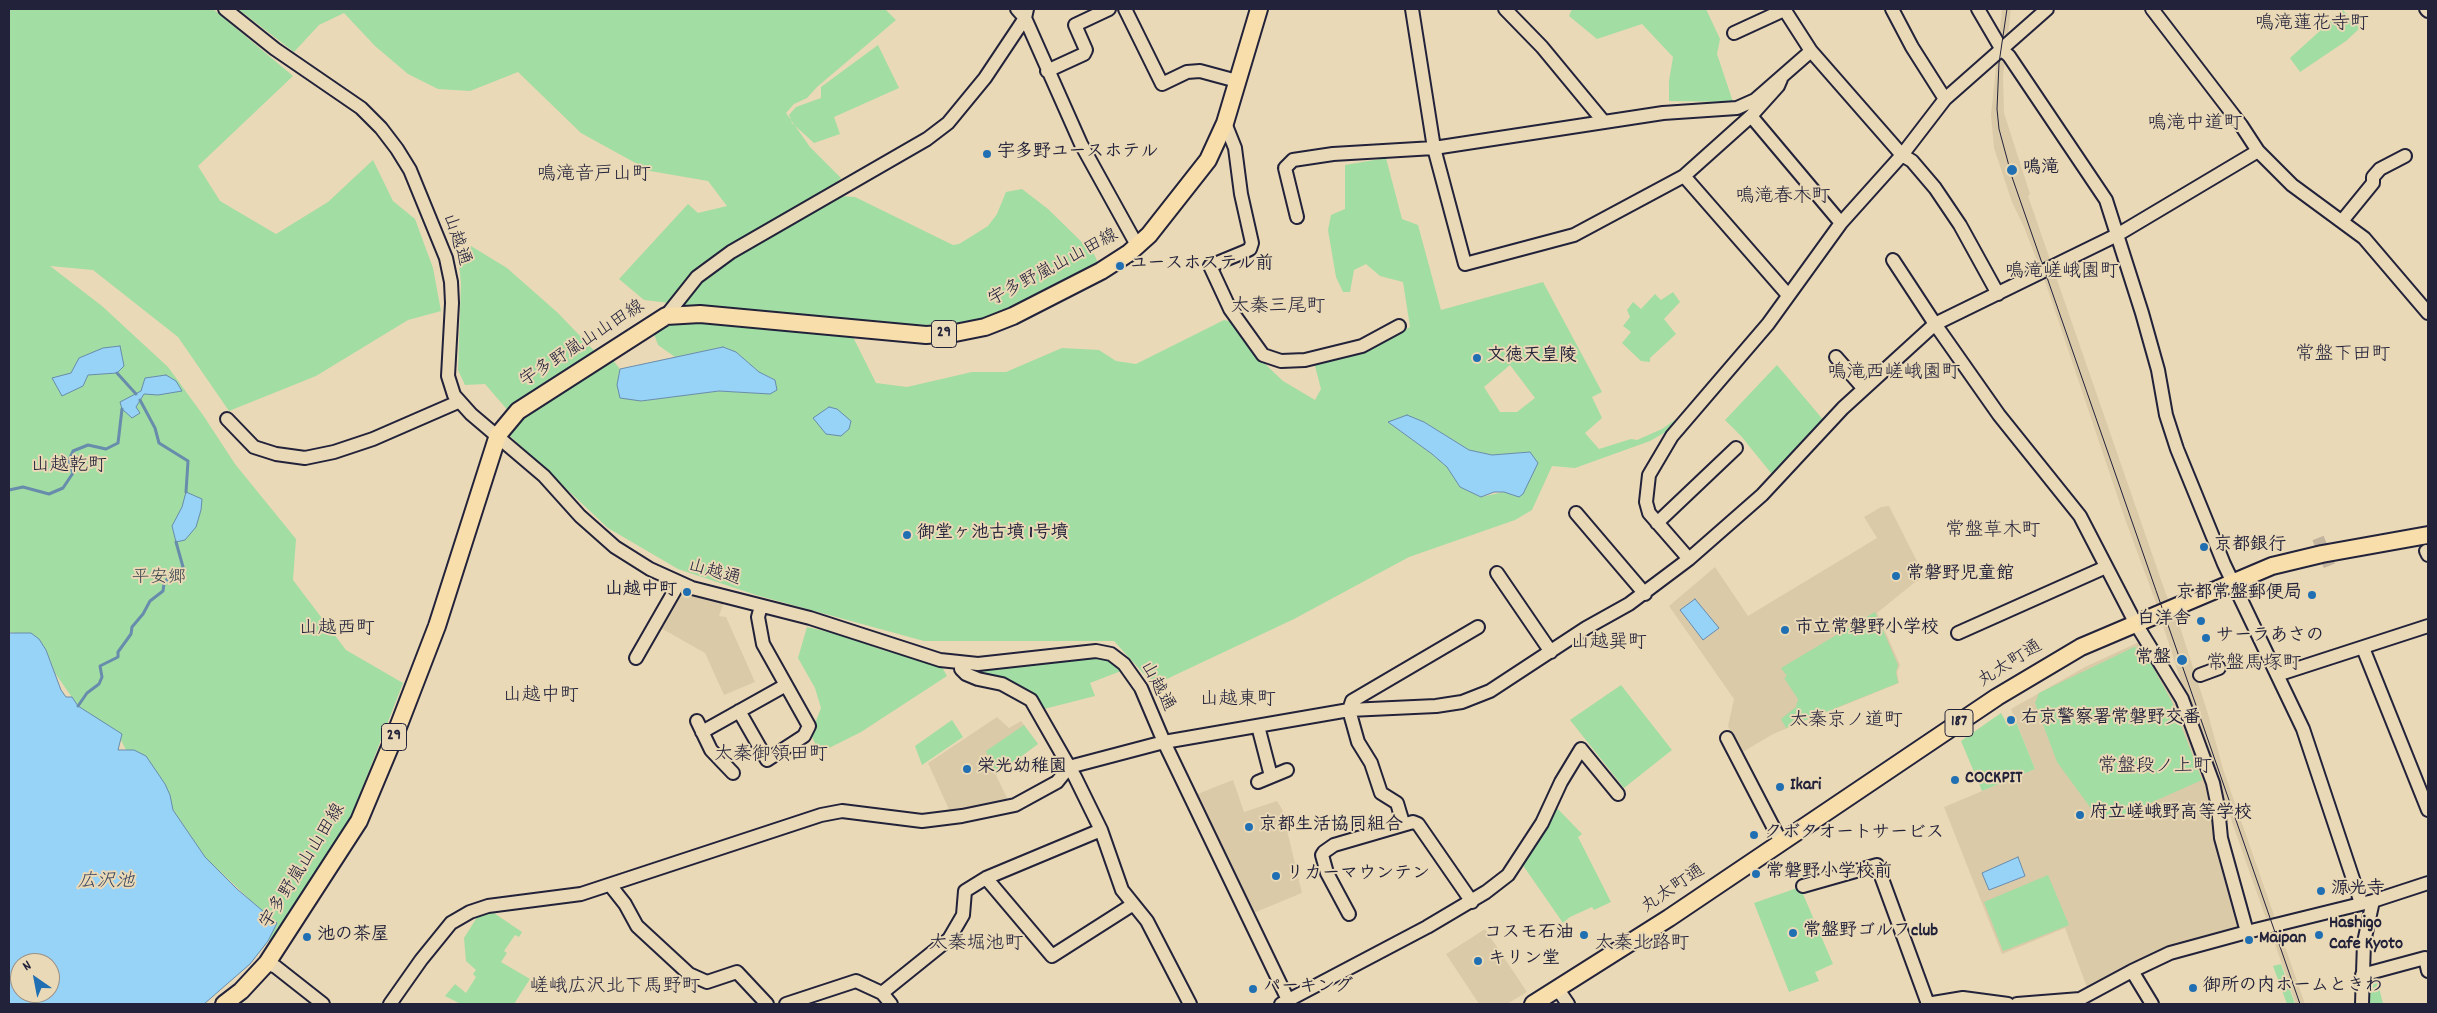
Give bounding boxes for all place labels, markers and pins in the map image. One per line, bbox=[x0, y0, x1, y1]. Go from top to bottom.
place label: 宇多野ユースホテル bbox=[997, 143, 1158, 165]
marker: 宇多野ユースホテル bbox=[981, 148, 993, 160]
place label: 鳴滝 bbox=[2023, 159, 2059, 181]
marker: 鳴滝 bbox=[2005, 163, 2019, 177]
place label: ユースホステル前 bbox=[1130, 255, 1273, 277]
marker: ユースホステル前 bbox=[1114, 260, 1126, 272]
place label: 文徳天皇陵 bbox=[1487, 347, 1577, 369]
marker: 文徳天皇陵 bbox=[1471, 352, 1483, 364]
place label: 御堂ヶ池古墳 1号墳 bbox=[917, 524, 1069, 546]
marker: 御堂ヶ池古墳 1号墳 bbox=[901, 529, 913, 541]
place label: 京都銀行 bbox=[2214, 536, 2286, 558]
marker: 京都銀行 bbox=[2198, 541, 2210, 553]
place label: 常磐野児童館 bbox=[1906, 565, 2014, 587]
marker: 常磐野児童館 bbox=[1890, 570, 1902, 582]
place label: 山越中町 bbox=[605, 581, 677, 603]
place label: 京都常盤郵便局 bbox=[2176, 584, 2302, 606]
marker: 山越中町 bbox=[681, 586, 693, 598]
marker: 京都常盤郵便局 bbox=[2306, 589, 2318, 601]
place label: 白洋舎 bbox=[2137, 610, 2191, 632]
marker: 白洋舎 bbox=[2195, 615, 2207, 627]
place label: 市立常磐野小学校 bbox=[1795, 619, 1939, 641]
marker: 市立常磐野小学校 bbox=[1779, 624, 1791, 636]
place label: サーラあさの bbox=[2216, 627, 2324, 649]
marker: サーラあさの bbox=[2200, 632, 2212, 644]
place label: 常盤 bbox=[2135, 649, 2171, 671]
marker: 常盤 bbox=[2175, 653, 2189, 667]
place label: 右京警察署常磐野交番 bbox=[2021, 709, 2201, 731]
marker: 右京警察署常磐野交番 bbox=[2005, 714, 2017, 726]
place label: 栄光幼稚園 bbox=[977, 758, 1067, 780]
marker: 栄光幼稚園 bbox=[961, 763, 973, 775]
place label: COCKPIT bbox=[1965, 769, 2022, 791]
marker: COCKPIT bbox=[1949, 774, 1961, 786]
place label: Ikari bbox=[1790, 776, 1821, 798]
marker: Ikari bbox=[1774, 781, 1786, 793]
place label: 府立嵯峨野高等学校 bbox=[2090, 804, 2252, 826]
marker: 府立嵯峨野高等学校 bbox=[2074, 809, 2086, 821]
place label: 京都生活協同組合 bbox=[1259, 816, 1403, 838]
marker: 京都生活協同組合 bbox=[1243, 821, 1255, 833]
place label: クボタオートサービス bbox=[1764, 824, 1944, 846]
marker: クボタオートサービス bbox=[1748, 829, 1760, 841]
place label: 常磐野小学校前 bbox=[1766, 863, 1892, 885]
place label: リカーマウンテン bbox=[1286, 865, 1430, 887]
marker: 常磐野小学校前 bbox=[1750, 868, 1762, 880]
marker: リカーマウンテン bbox=[1270, 870, 1282, 882]
place label: 源光寺 bbox=[2331, 880, 2385, 902]
marker: 源光寺 bbox=[2315, 885, 2327, 897]
place label: Hashigo Cafe Kyoto bbox=[2329, 914, 2403, 956]
place label: 常盤野ゴルフclub bbox=[1803, 922, 1938, 944]
place label: コスモ石油 bbox=[1484, 924, 1574, 946]
place label: 池の茶屋 bbox=[317, 926, 389, 948]
marker: 常盤野ゴルフclub bbox=[1787, 927, 1799, 939]
marker: コスモ石油 bbox=[1578, 929, 1590, 941]
place label: Maipan bbox=[2259, 929, 2306, 951]
marker: Hashigo Cafe Kyoto bbox=[2313, 929, 2325, 941]
marker: 池の茶屋 bbox=[301, 931, 313, 943]
marker: Maipan bbox=[2243, 934, 2255, 946]
place label: キリン堂 bbox=[1488, 950, 1560, 972]
marker: キリン堂 bbox=[1472, 955, 1484, 967]
place label: 御所の内ホームときわ bbox=[2203, 977, 2383, 999]
place label: パーキング bbox=[1263, 978, 1353, 1000]
marker: 御所の内ホームときわ bbox=[2187, 982, 2199, 994]
marker: パーキング bbox=[1247, 983, 1259, 995]

